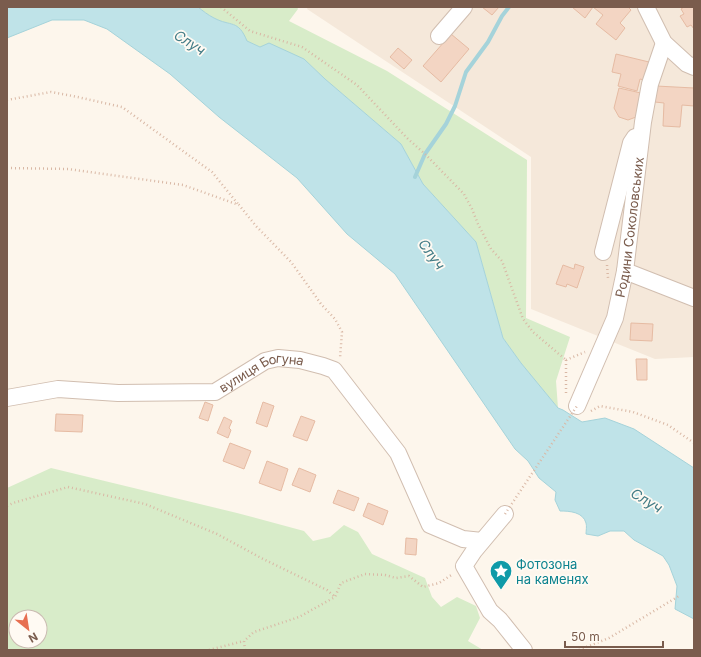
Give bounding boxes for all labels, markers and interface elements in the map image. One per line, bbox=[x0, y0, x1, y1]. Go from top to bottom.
water label: Случ bbox=[171, 26, 209, 58]
street label: Родини Соколовських bbox=[612, 156, 647, 299]
water label: Случ bbox=[415, 235, 449, 273]
street label: вулиця Богуна bbox=[216, 350, 306, 396]
water label: Случ bbox=[628, 484, 666, 516]
place label: Фотозона на каменях bbox=[516, 556, 589, 587]
place icon: Фотозона на каменях bbox=[488, 558, 514, 591]
north arrow bbox=[8, 609, 48, 649]
scale bar bbox=[565, 623, 663, 649]
text: 50 m bbox=[571, 629, 600, 644]
text: N bbox=[26, 630, 40, 646]

